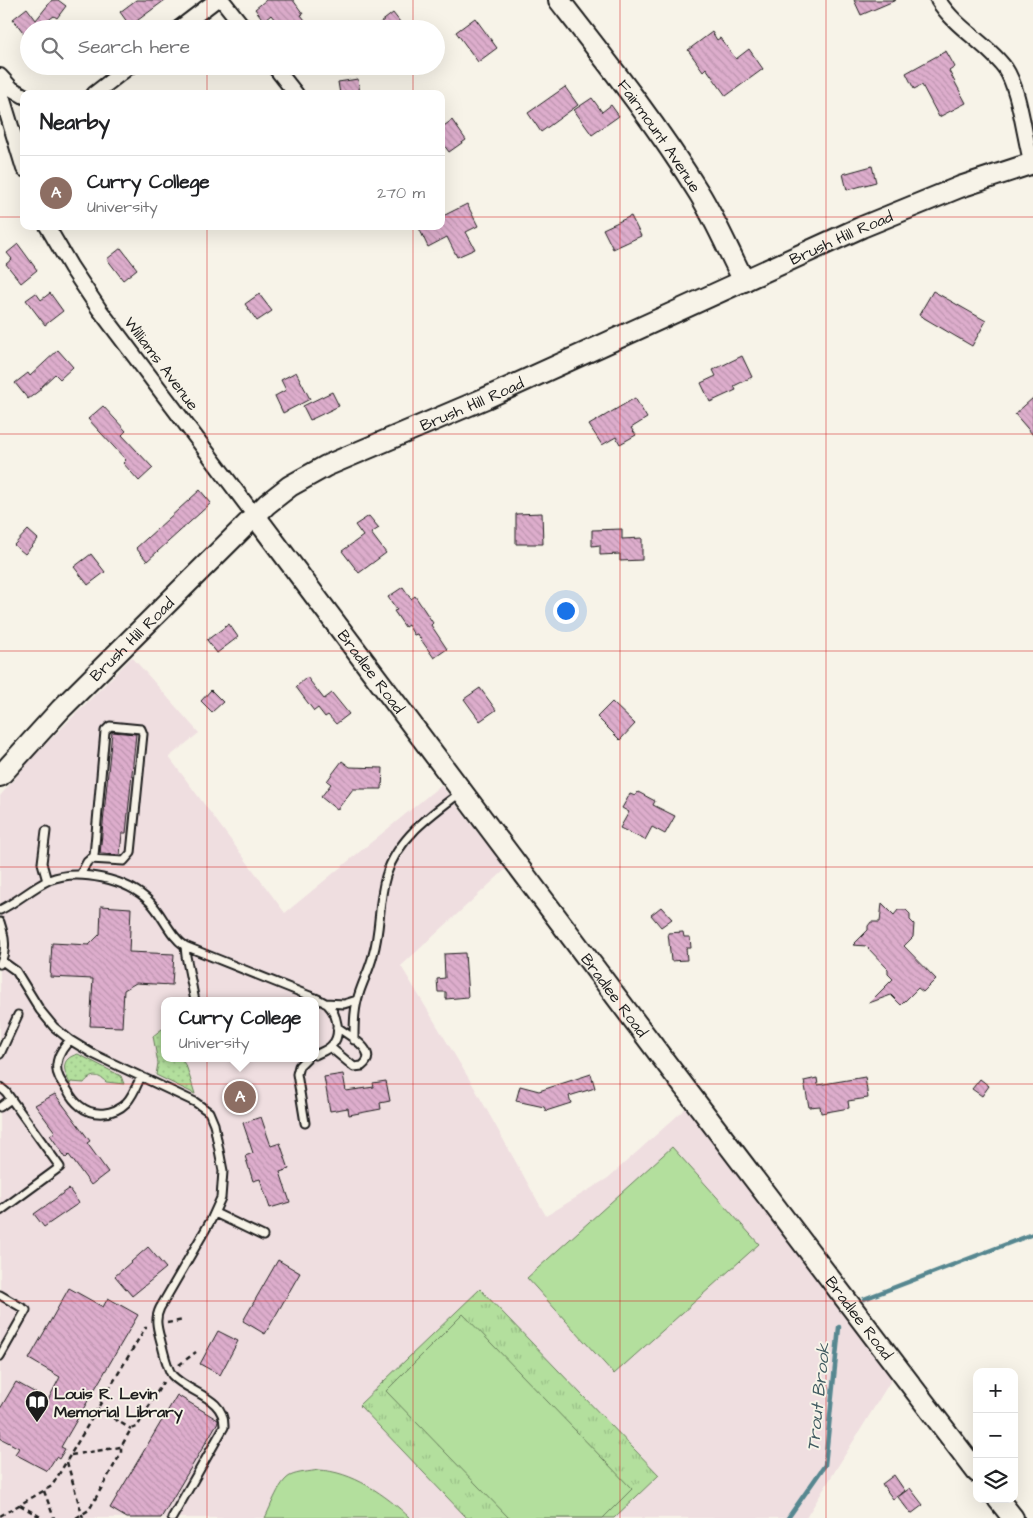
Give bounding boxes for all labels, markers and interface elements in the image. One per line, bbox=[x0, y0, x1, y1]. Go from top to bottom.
search box bbox=[20, 20, 445, 75]
icon: search bbox=[38, 34, 66, 62]
text: Search here bbox=[78, 34, 190, 61]
street label: Fairmount Avenue bbox=[612, 75, 706, 197]
text: Nearby bbox=[40, 108, 110, 137]
text: Curry College bbox=[87, 169, 210, 196]
text: A bbox=[51, 182, 61, 204]
text: 270 m bbox=[377, 182, 425, 204]
text: University bbox=[87, 196, 158, 218]
street label: Brush Hill Road bbox=[786, 206, 896, 271]
street label: Williams Avenue bbox=[119, 312, 204, 415]
street label: Brush Hill Road bbox=[417, 372, 527, 437]
street label: Brush Hill Road bbox=[85, 593, 179, 687]
your location bbox=[553, 598, 579, 624]
street label: Bradlee Road bbox=[332, 625, 409, 718]
street label: Bradlee Road bbox=[575, 949, 653, 1042]
popup bbox=[161, 997, 319, 1062]
text: Curry College bbox=[179, 1005, 301, 1032]
text: University bbox=[179, 1032, 250, 1054]
pin: A bbox=[224, 1078, 256, 1116]
street label: Bradlee Road bbox=[820, 1272, 898, 1364]
water label: Trout Brook bbox=[800, 1341, 837, 1453]
map controls bbox=[973, 1368, 1018, 1503]
button: + bbox=[973, 1368, 1018, 1413]
place label: Louis R. Levin Memorial Library bbox=[54, 1383, 183, 1424]
library icon: Louis R. Levin Memorial Library bbox=[24, 1389, 50, 1423]
button: − bbox=[973, 1413, 1018, 1458]
button: layers bbox=[973, 1458, 1018, 1503]

